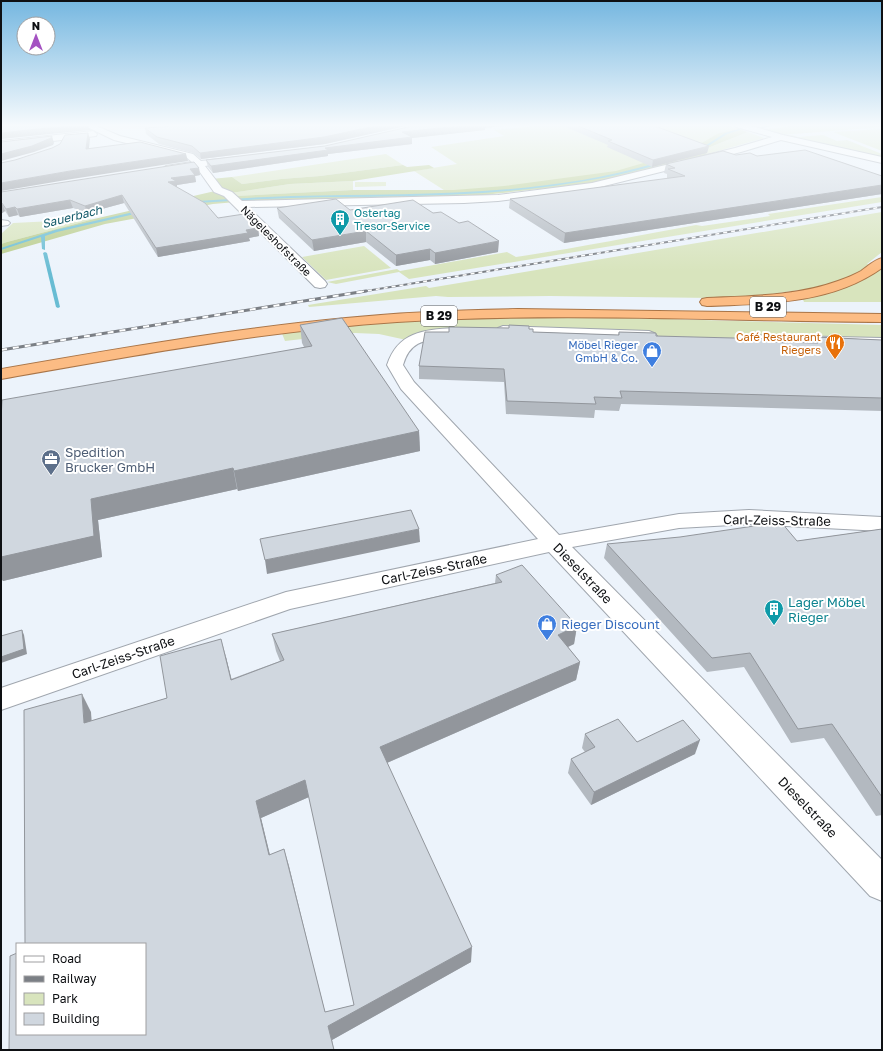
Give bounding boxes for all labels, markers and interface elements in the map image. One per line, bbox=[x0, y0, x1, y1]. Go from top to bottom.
north arrow bbox=[16, 16, 56, 56]
text: N bbox=[32, 19, 40, 32]
water label: Sauerbach bbox=[40, 202, 104, 231]
street label: Nägeleshofstraße bbox=[239, 203, 314, 278]
place label: Ostertag Tresor-Service bbox=[354, 206, 430, 232]
building icon: Ostertag Tresor-Service bbox=[329, 208, 351, 236]
road number: B 29 bbox=[750, 297, 786, 317]
road number: B 29 bbox=[421, 306, 457, 326]
place label: Café Restaurant Riegers bbox=[736, 330, 821, 356]
restaurant icon: Café Restaurant Riegers bbox=[824, 332, 846, 360]
place label: Möbel Rieger GmbH & Co. bbox=[568, 338, 639, 364]
shop icon: Möbel Rieger GmbH & Co. bbox=[641, 340, 663, 368]
place label: Spedition Brucker GmbH bbox=[65, 444, 155, 475]
office icon: Spedition Brucker GmbH bbox=[40, 448, 62, 476]
street label: Carl-Zeiss-Straße bbox=[723, 511, 831, 529]
street label: Dieselstraße bbox=[550, 539, 616, 607]
street label: Carl-Zeiss-Straße bbox=[380, 550, 488, 588]
place label: Lager Möbel Rieger bbox=[788, 594, 865, 625]
building icon: Lager Möbel Rieger bbox=[763, 598, 785, 626]
shop icon: Rieger Discount bbox=[536, 613, 558, 641]
place label: Rieger Discount bbox=[561, 616, 660, 632]
street label: Carl-Zeiss-Straße bbox=[69, 632, 177, 682]
street label: Dieselstraße bbox=[775, 773, 841, 841]
legend bbox=[16, 943, 146, 1035]
text: Road bbox=[52, 951, 81, 966]
text: Railway bbox=[52, 971, 97, 986]
text: Park bbox=[52, 991, 78, 1006]
text: Building bbox=[52, 1011, 100, 1026]

